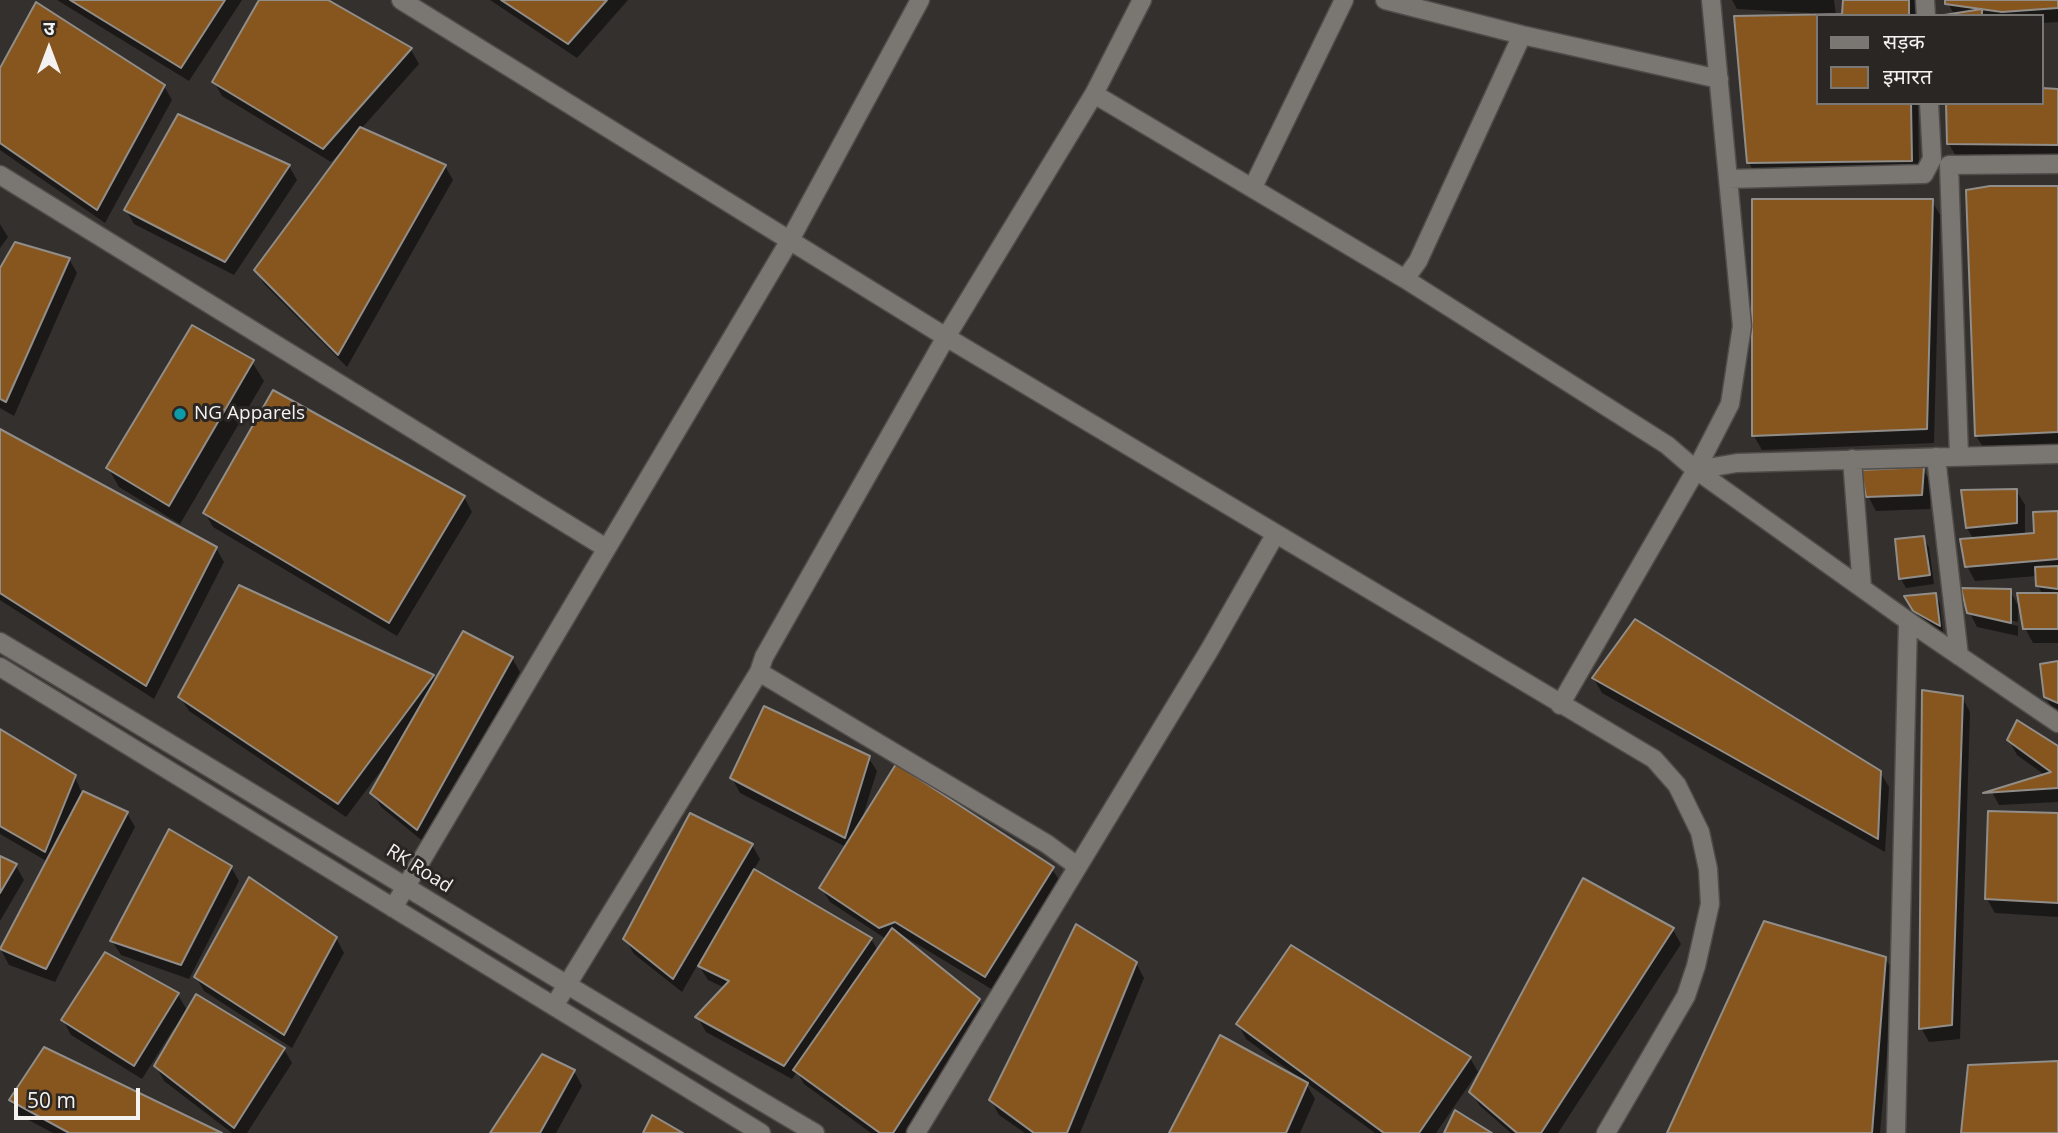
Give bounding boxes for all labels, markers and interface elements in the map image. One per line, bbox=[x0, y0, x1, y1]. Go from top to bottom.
north arrow bbox=[14, 14, 84, 84]
legend bbox=[1816, 14, 2044, 105]
text: उ bbox=[43, 15, 55, 41]
text: सड़क bbox=[1883, 27, 1925, 55]
text: इमारत bbox=[1883, 62, 1932, 90]
place label: NG Apparels bbox=[194, 403, 305, 425]
marker: NG Apparels bbox=[172, 406, 188, 422]
street label: RK Road bbox=[382, 840, 456, 898]
scale bar bbox=[18, 1074, 144, 1118]
text: 50 m bbox=[27, 1086, 76, 1114]

